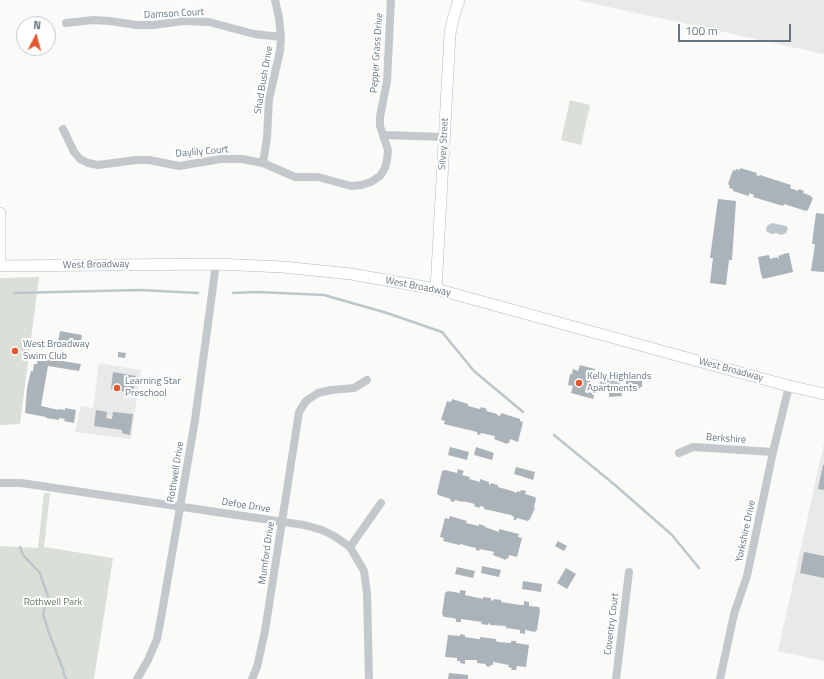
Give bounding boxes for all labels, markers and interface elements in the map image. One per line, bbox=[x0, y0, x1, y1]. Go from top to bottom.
street label: Damson Court bbox=[144, 6, 204, 22]
street label: Pepper Grass Drive bbox=[368, 13, 386, 93]
north arrow bbox=[16, 16, 56, 56]
scale bar bbox=[680, 16, 793, 42]
text: N bbox=[33, 17, 42, 33]
text: 100 m bbox=[685, 21, 718, 40]
street label: Shad Bush Drive bbox=[252, 45, 276, 115]
street label: Silvey Street bbox=[437, 118, 451, 170]
street label: Daylily Court bbox=[175, 144, 229, 160]
street label: West Broadway bbox=[63, 258, 129, 272]
street label: West Broadway bbox=[384, 275, 452, 299]
place label: West Broadway Swim Club bbox=[23, 339, 90, 362]
marker: West Broadway Swim Club bbox=[10, 346, 20, 356]
street label: West Broadway bbox=[697, 356, 765, 384]
place label: Kelly Highlands Apartments bbox=[587, 371, 651, 394]
place label: Learning Star Preschool bbox=[125, 376, 181, 400]
marker: Kelly Highlands Apartments bbox=[574, 378, 584, 388]
marker: Learning Star Preschool bbox=[112, 383, 122, 393]
street label: Berkshire bbox=[706, 432, 746, 446]
street label: Rothwell Drive bbox=[165, 441, 187, 503]
street label: Defoe Drive bbox=[221, 496, 271, 516]
street label: Yorkshire Drive bbox=[734, 499, 758, 563]
street label: Mumford Drive bbox=[257, 521, 277, 585]
street label: Coventry Court bbox=[602, 592, 622, 656]
park label: Rothwell Park bbox=[24, 597, 82, 609]

